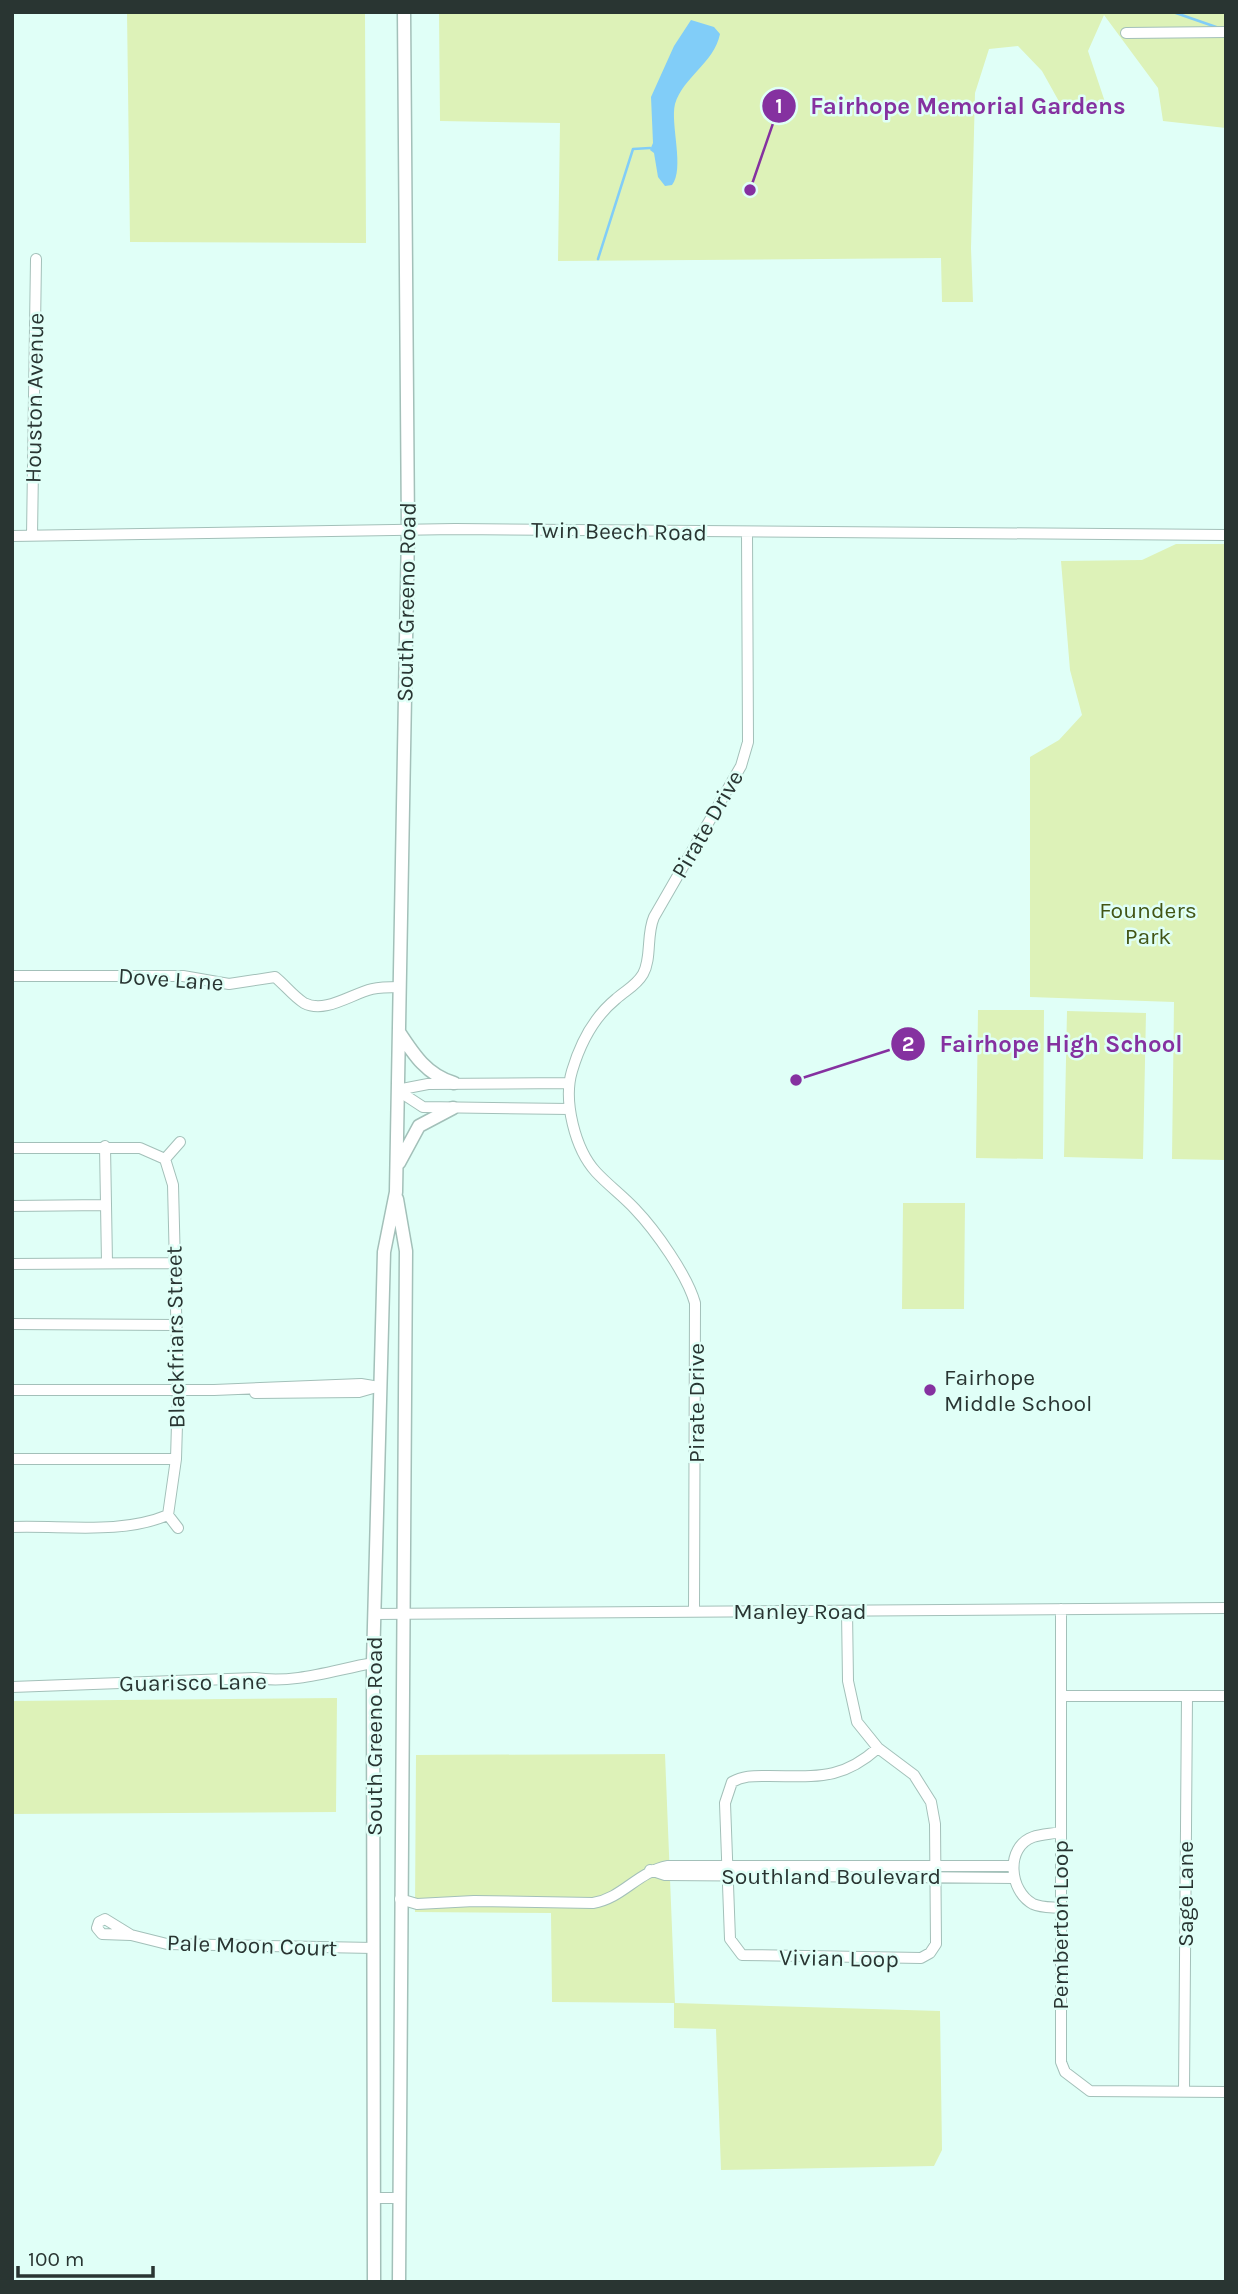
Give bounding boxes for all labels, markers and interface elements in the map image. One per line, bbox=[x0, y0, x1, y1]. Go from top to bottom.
callout: Fairhope Memorial Gardens bbox=[762, 83, 1140, 128]
text: Fairhope Memorial Gardens bbox=[810, 92, 1126, 120]
text: 1 bbox=[775, 94, 783, 118]
street label: Houston Avenue bbox=[20, 313, 49, 483]
street label: South Greeno Road bbox=[391, 502, 422, 702]
street label: Twin Beech Road bbox=[531, 516, 707, 547]
street label: Pirate Drive bbox=[666, 765, 749, 883]
park label: Founders Park bbox=[1099, 897, 1197, 950]
street label: Dove Lane bbox=[117, 962, 225, 997]
callout: Fairhope High School bbox=[891, 1022, 1197, 1067]
text: Fairhope High School bbox=[939, 1030, 1183, 1058]
text: 2 bbox=[902, 1032, 914, 1056]
street label: Blackfriars Street bbox=[160, 1245, 191, 1428]
street label: Pirate Drive bbox=[683, 1343, 710, 1463]
place label: Fairhope Middle School bbox=[944, 1364, 1093, 1417]
marker: Fairhope Middle School bbox=[922, 1382, 938, 1398]
street label: Manley Road bbox=[733, 1598, 867, 1625]
street label: South Greeno Road bbox=[361, 1636, 388, 1836]
street label: Guarisco Lane bbox=[119, 1668, 267, 1697]
street label: Pemberton Loop bbox=[1047, 1840, 1074, 2010]
street label: Sage Lane bbox=[1172, 1841, 1199, 1947]
street label: Southland Boulevard bbox=[721, 1863, 941, 1890]
street label: Pale Moon Court bbox=[166, 1929, 338, 1962]
street label: Vivian Loop bbox=[779, 1944, 899, 1973]
scale bar bbox=[18, 2234, 152, 2278]
text: 100 m bbox=[28, 2247, 85, 2271]

